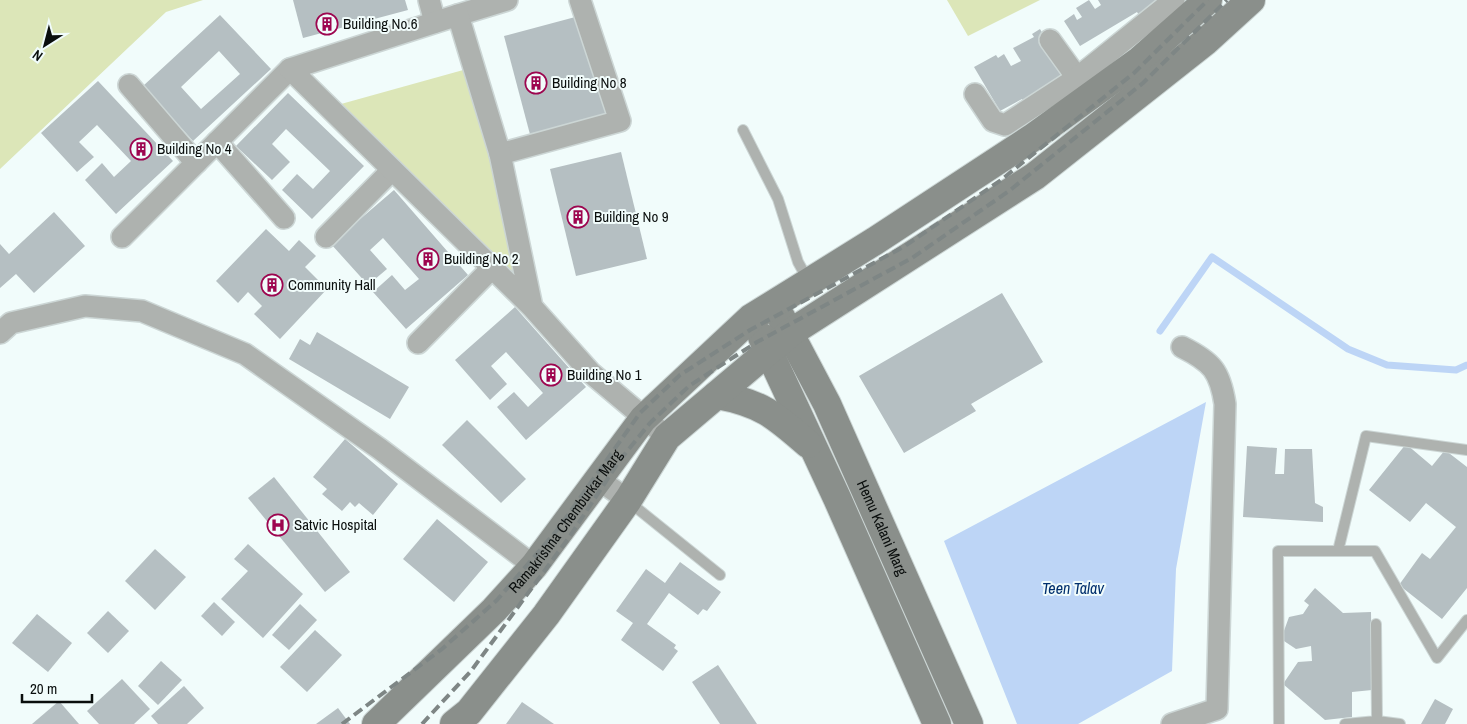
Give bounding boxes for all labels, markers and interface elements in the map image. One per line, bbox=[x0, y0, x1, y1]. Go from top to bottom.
building icon: Building No.6 bbox=[315, 12, 339, 36]
place label: Building No.6 bbox=[343, 13, 418, 34]
north arrow bbox=[20, 20, 70, 70]
text: N bbox=[29, 46, 46, 65]
building icon: Building No 8 bbox=[524, 71, 548, 95]
place label: Building No 8 bbox=[552, 72, 627, 93]
building icon: Building No 4 bbox=[129, 137, 153, 161]
place label: Building No 4 bbox=[157, 138, 232, 159]
building icon: Building No 9 bbox=[566, 205, 590, 229]
place label: Building No 9 bbox=[594, 206, 669, 227]
building icon: Building No 2 bbox=[416, 247, 440, 271]
place label: Building No 2 bbox=[444, 248, 519, 269]
building icon: Community Hall bbox=[260, 273, 284, 297]
place label: Community Hall bbox=[288, 274, 375, 295]
building icon: Building No 1 bbox=[539, 363, 563, 387]
place label: Building No 1 bbox=[567, 364, 642, 385]
street label: Ramakrishna Chemburkar Marg bbox=[503, 445, 627, 597]
street label: Hemu Kalani Marg bbox=[852, 477, 913, 579]
hospital icon: Satvic Hospital bbox=[266, 513, 290, 537]
place label: Satvic Hospital bbox=[294, 514, 377, 535]
water label: Teen Talav bbox=[1042, 577, 1105, 599]
scale bar bbox=[22, 672, 92, 704]
text: 20 m bbox=[30, 678, 57, 699]

